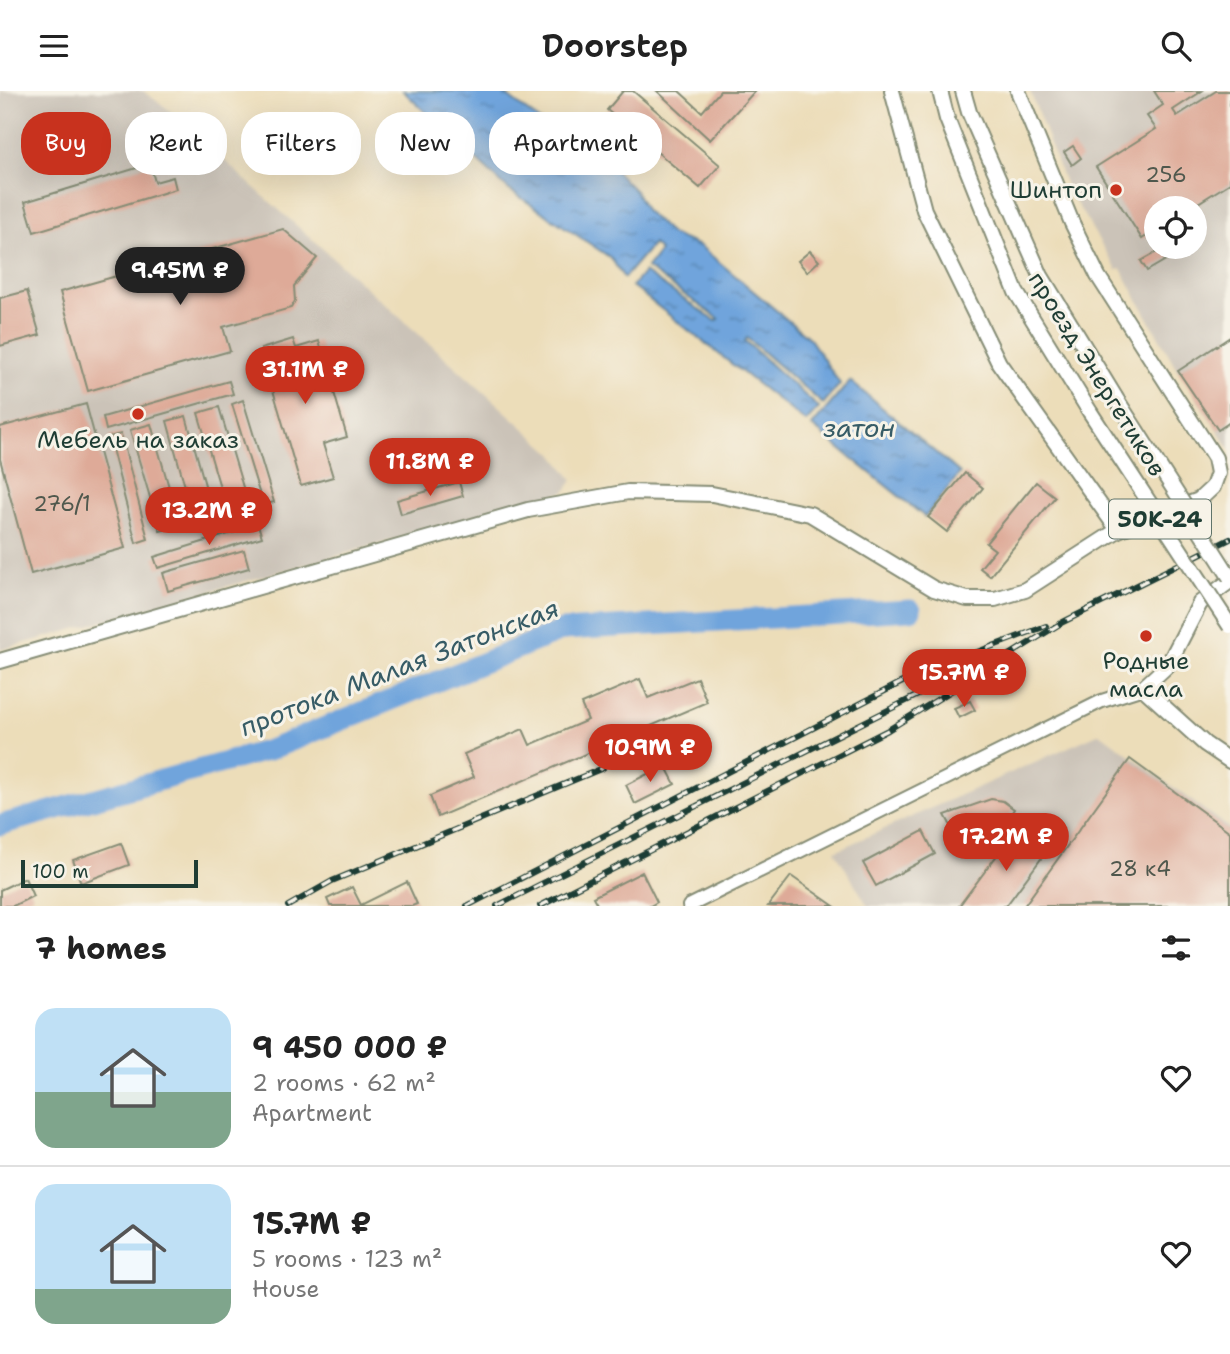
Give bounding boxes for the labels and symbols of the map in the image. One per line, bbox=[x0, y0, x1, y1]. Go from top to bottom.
house number: 256 bbox=[1145, 161, 1187, 189]
place label: Шинтоп bbox=[1010, 174, 1102, 206]
marker: Шинтоп bbox=[1108, 182, 1124, 198]
pin: 9.45M ₽ bbox=[115, 247, 245, 307]
street label: проезд Энергетиков bbox=[1021, 266, 1173, 482]
pin: 31.1M ₽ bbox=[240, 347, 370, 406]
marker: Мебель на заказ bbox=[130, 406, 146, 422]
water label: затон bbox=[823, 410, 895, 445]
place label: Мебель на заказ bbox=[37, 424, 239, 456]
pin: 11.8M ₽ bbox=[365, 439, 495, 498]
pin: 13.2M ₽ bbox=[144, 487, 274, 547]
house number: 276/1 bbox=[33, 490, 91, 518]
road number: 50К-24 bbox=[1109, 499, 1211, 539]
water label: протока Малая Затонская bbox=[235, 590, 563, 744]
marker: Родные масла bbox=[1138, 628, 1154, 644]
place label: Родные масла bbox=[1103, 645, 1190, 705]
pin: 15.7M ₽ bbox=[899, 649, 1029, 709]
pin: 10.9M ₽ bbox=[585, 725, 715, 784]
pin: 17.2M ₽ bbox=[941, 813, 1071, 873]
house number: 28 к4 bbox=[1109, 855, 1171, 883]
scale bar bbox=[21, 857, 198, 889]

